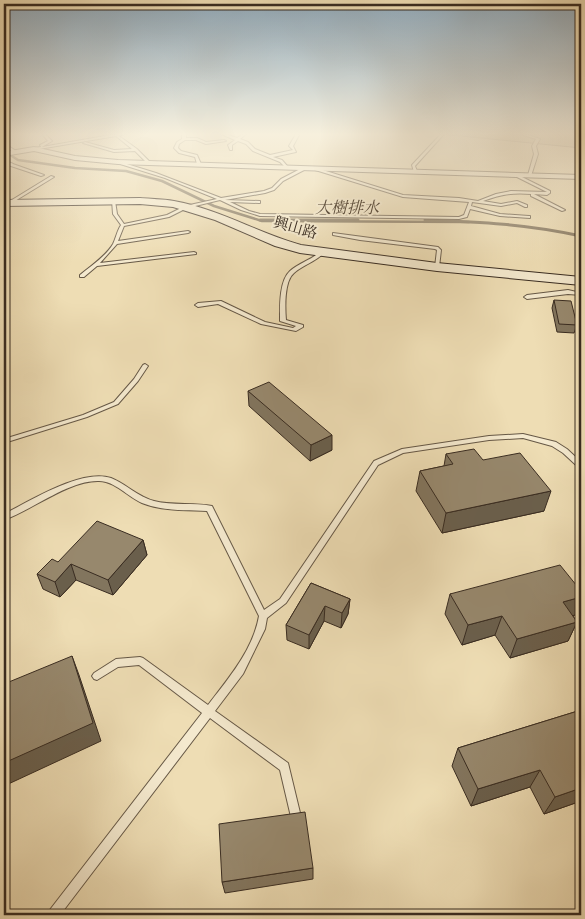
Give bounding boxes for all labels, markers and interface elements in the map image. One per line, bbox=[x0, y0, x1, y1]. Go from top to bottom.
water label: 大樹排水 bbox=[315, 198, 381, 221]
street label: 興山路 bbox=[270, 213, 320, 245]

